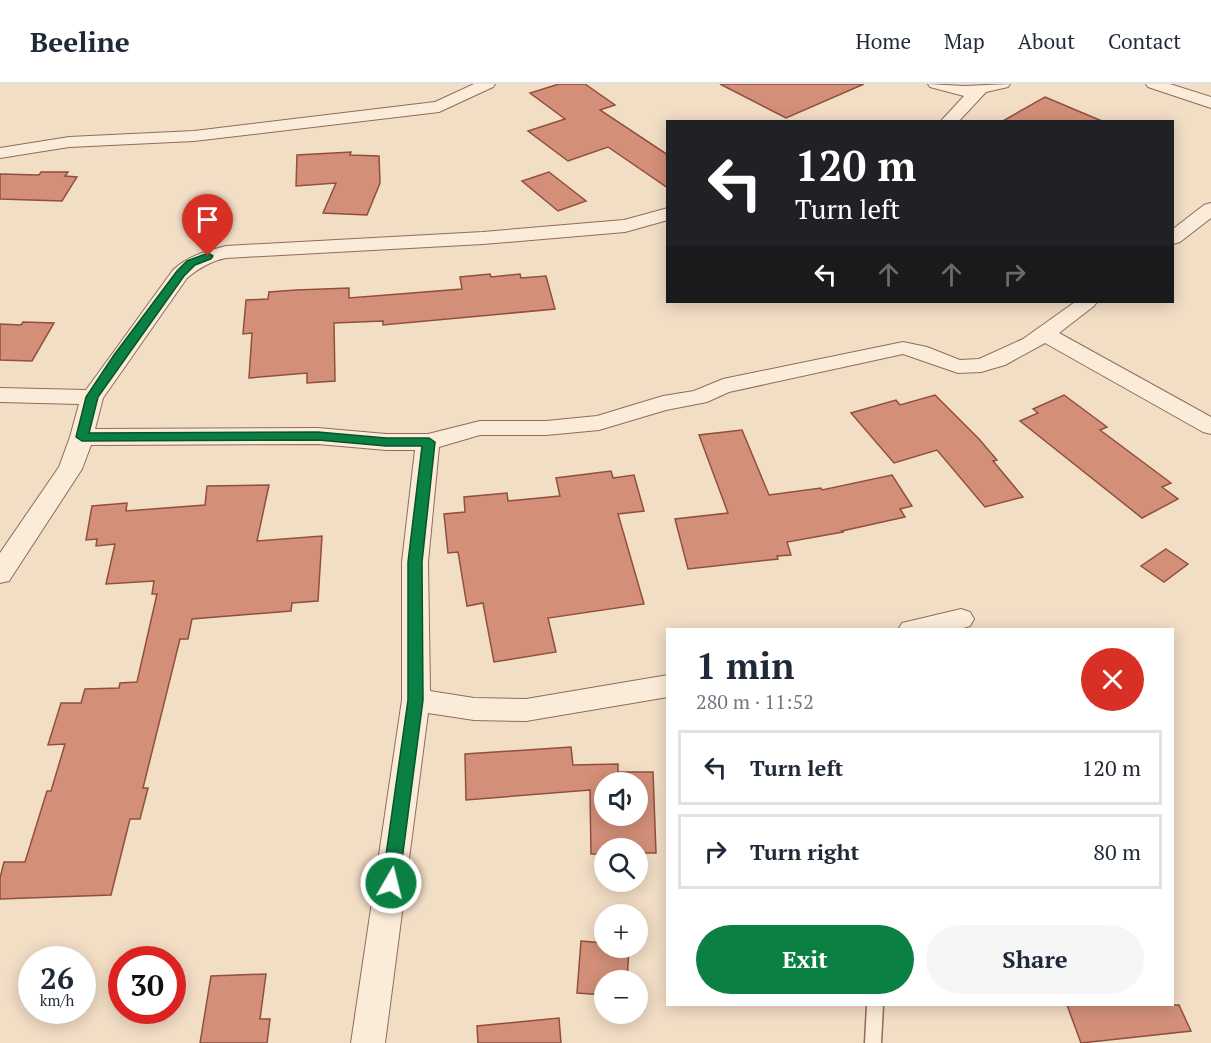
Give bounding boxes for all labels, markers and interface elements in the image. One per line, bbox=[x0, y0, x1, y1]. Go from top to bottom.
text: Beeline bbox=[30, 23, 130, 60]
text: Home bbox=[855, 27, 911, 55]
text: Map bbox=[944, 27, 985, 55]
text: About bbox=[1018, 27, 1075, 55]
text: Contact bbox=[1108, 27, 1181, 55]
text: 120 m bbox=[795, 137, 916, 193]
icon: left bbox=[696, 144, 774, 222]
text: Turn left bbox=[795, 191, 900, 227]
pin bbox=[182, 194, 233, 256]
icon: arrive bbox=[191, 203, 224, 236]
icon: left bbox=[809, 258, 842, 291]
icon: ahead bbox=[872, 258, 905, 291]
icon: ahead bbox=[935, 258, 968, 291]
icon: right bbox=[998, 258, 1031, 291]
text: 1 min bbox=[696, 642, 794, 689]
button: close bbox=[1081, 648, 1144, 711]
text: 280 m · 11:52 bbox=[696, 688, 814, 715]
icon: left bbox=[699, 751, 732, 784]
text: Turn left bbox=[750, 753, 843, 782]
text: 120 m bbox=[1081, 753, 1141, 782]
map controls bbox=[594, 772, 648, 1024]
button: sound bbox=[594, 772, 648, 826]
icon: right bbox=[699, 835, 732, 868]
text: Turn right bbox=[750, 837, 859, 866]
text: 80 m bbox=[1093, 837, 1141, 866]
button: search bbox=[594, 838, 648, 892]
position arrow bbox=[359, 851, 423, 915]
button: + bbox=[594, 904, 648, 958]
button: Exit bbox=[696, 925, 914, 994]
button: Share bbox=[926, 925, 1144, 994]
speed limit sign: 30 bbox=[108, 946, 186, 1024]
text: 26 bbox=[40, 958, 74, 998]
button: − bbox=[594, 970, 648, 1024]
text: km/h bbox=[40, 990, 74, 1010]

